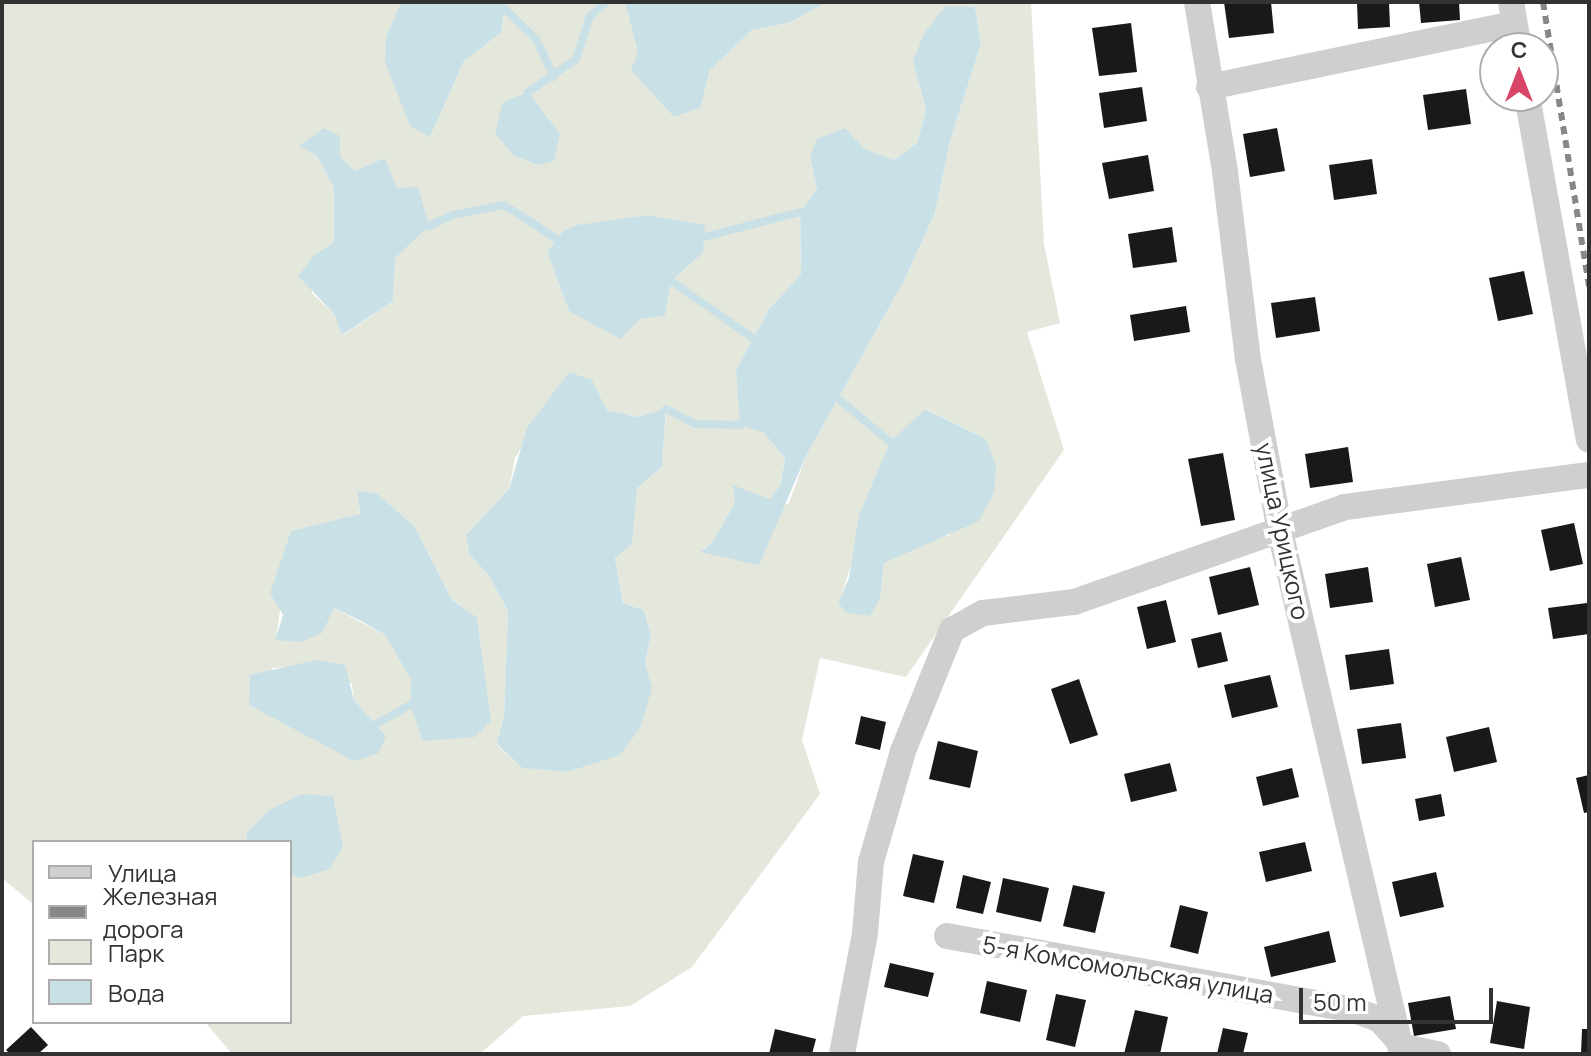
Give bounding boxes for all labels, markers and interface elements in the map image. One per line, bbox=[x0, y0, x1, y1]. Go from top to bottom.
north arrow bbox=[1479, 32, 1559, 112]
text: С bbox=[1511, 35, 1527, 65]
street label: улица Урицкого bbox=[1250, 440, 1316, 622]
legend bbox=[32, 840, 292, 1024]
text: Улица bbox=[108, 856, 177, 889]
text: Железная дорога bbox=[103, 879, 218, 945]
street label: 5-я Комсомольская улица bbox=[980, 929, 1276, 1009]
text: Парк bbox=[108, 936, 164, 969]
scale bar bbox=[1303, 972, 1497, 1022]
text: Вода bbox=[108, 976, 165, 1009]
text: 50 m bbox=[1313, 985, 1367, 1018]

